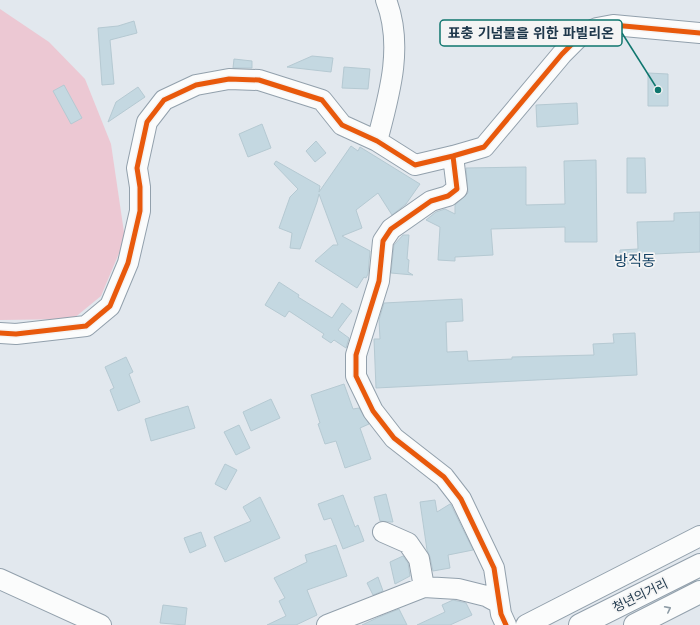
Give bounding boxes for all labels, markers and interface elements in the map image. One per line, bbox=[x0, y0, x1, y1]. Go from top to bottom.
callout: 표충 기념물을 위한 파빌리온 bbox=[440, 20, 622, 46]
text: 표충 기념물을 위한 파빌리온 bbox=[448, 24, 614, 42]
district label: 방직동 bbox=[614, 251, 656, 270]
street label: 청년의거리 bbox=[610, 575, 670, 615]
one-way arrow bbox=[663, 606, 671, 614]

